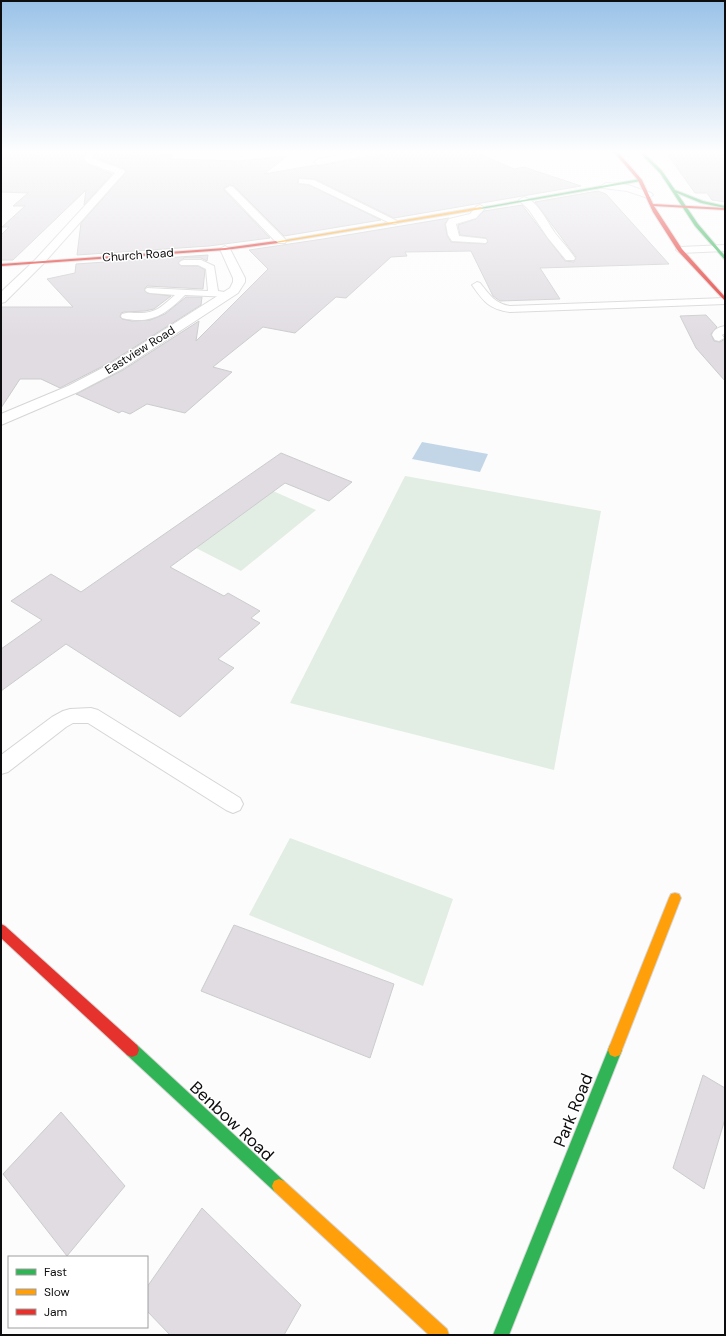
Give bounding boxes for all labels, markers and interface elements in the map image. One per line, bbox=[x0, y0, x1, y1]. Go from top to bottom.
street label: Church Road bbox=[102, 245, 174, 265]
street label: Eastview Road bbox=[102, 322, 178, 378]
street label: Park Road bbox=[548, 1070, 598, 1150]
street label: Benbow Road bbox=[185, 1076, 279, 1166]
legend bbox=[8, 1256, 148, 1328]
text: Fast bbox=[44, 1264, 67, 1280]
text: Slow bbox=[44, 1284, 70, 1300]
text: Jam bbox=[44, 1304, 67, 1320]

